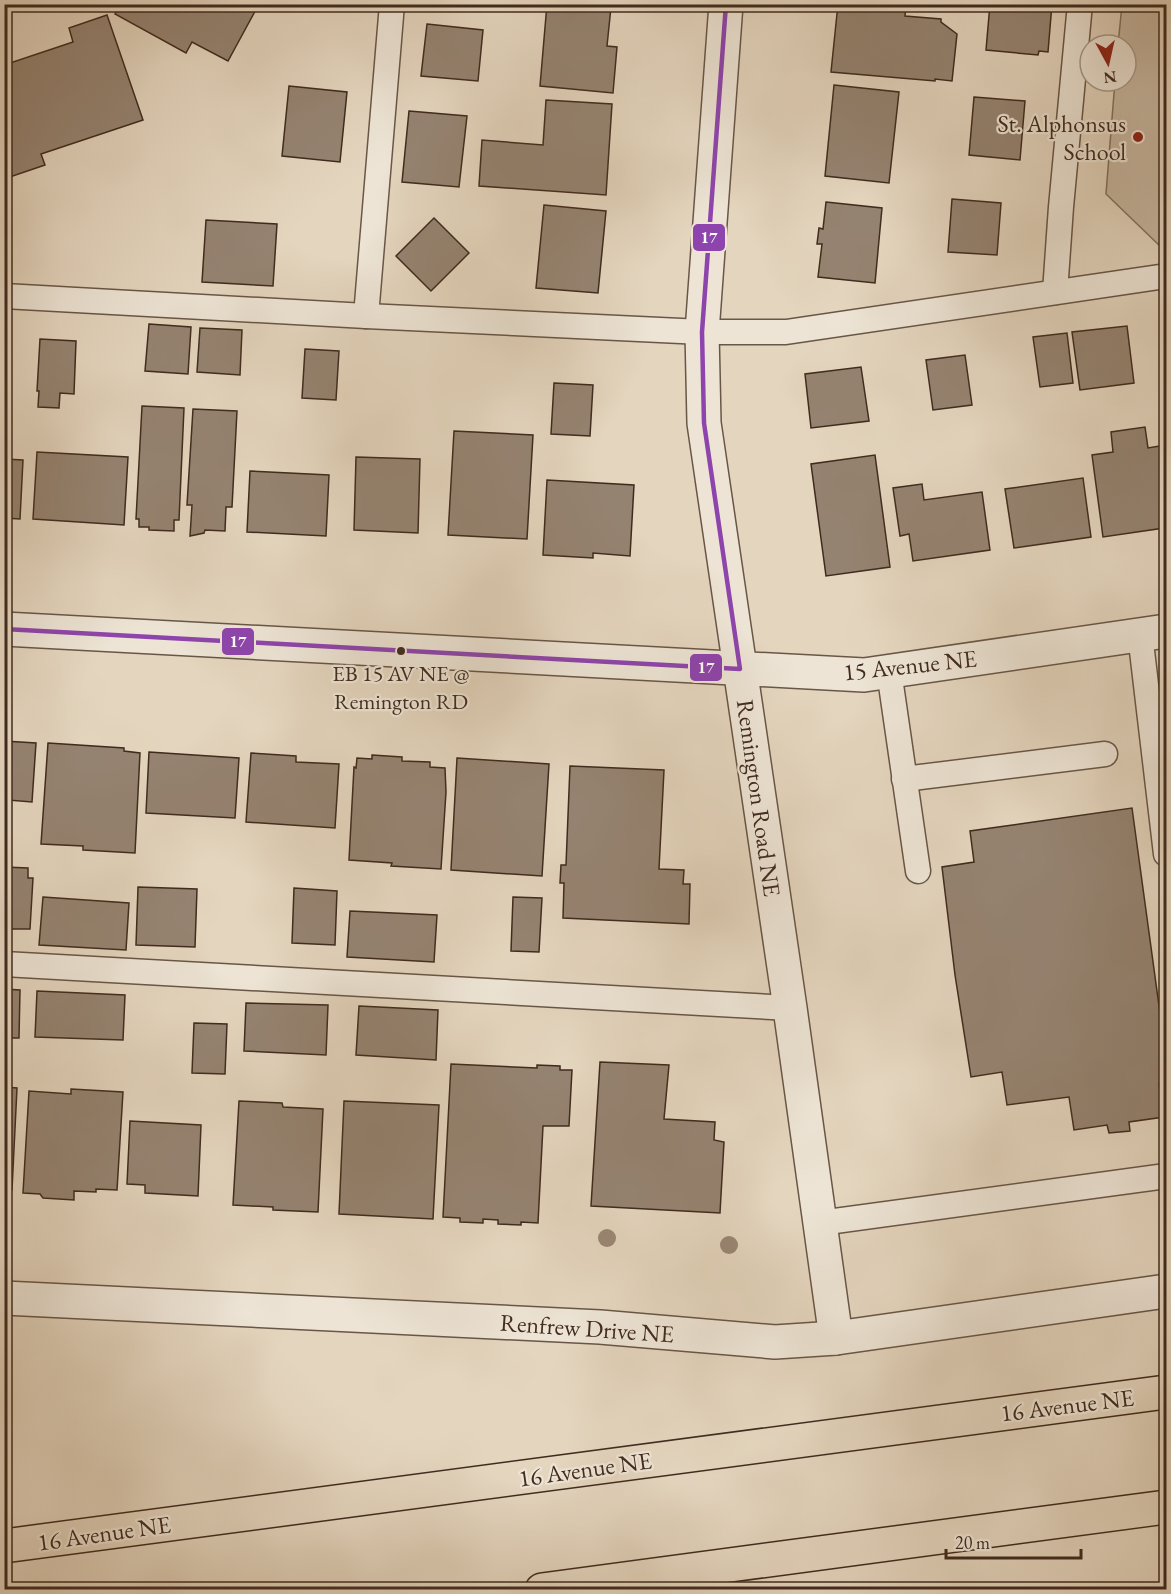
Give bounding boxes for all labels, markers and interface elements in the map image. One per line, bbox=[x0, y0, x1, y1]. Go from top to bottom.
north arrow bbox=[1078, 33, 1138, 93]
text: N bbox=[1102, 66, 1118, 89]
place label: St. Alphonsus School bbox=[997, 108, 1126, 167]
marker: St. Alphonsus School bbox=[1131, 130, 1145, 144]
line badge: 17 bbox=[692, 223, 726, 252]
text: 17 bbox=[701, 227, 718, 248]
line badge: 17 bbox=[221, 627, 255, 656]
text: 17 bbox=[230, 631, 247, 652]
street label: 15 Avenue NE bbox=[842, 643, 978, 687]
marker: EB 15 AV NE @ Remington RD bbox=[395, 645, 407, 657]
line badge: 17 bbox=[689, 653, 723, 682]
text: 17 bbox=[698, 657, 715, 678]
place label: EB 15 AV NE @ Remington RD bbox=[332, 659, 470, 716]
street label: Remington Road NE bbox=[730, 698, 788, 898]
street label: Renfrew Drive NE bbox=[499, 1306, 675, 1350]
street label: 16 Avenue NE bbox=[999, 1381, 1135, 1429]
street label: 16 Avenue NE bbox=[516, 1444, 654, 1494]
street label: 16 Avenue NE bbox=[35, 1508, 173, 1558]
scale bar bbox=[946, 1522, 1081, 1560]
text: 20 m bbox=[955, 1531, 990, 1554]

